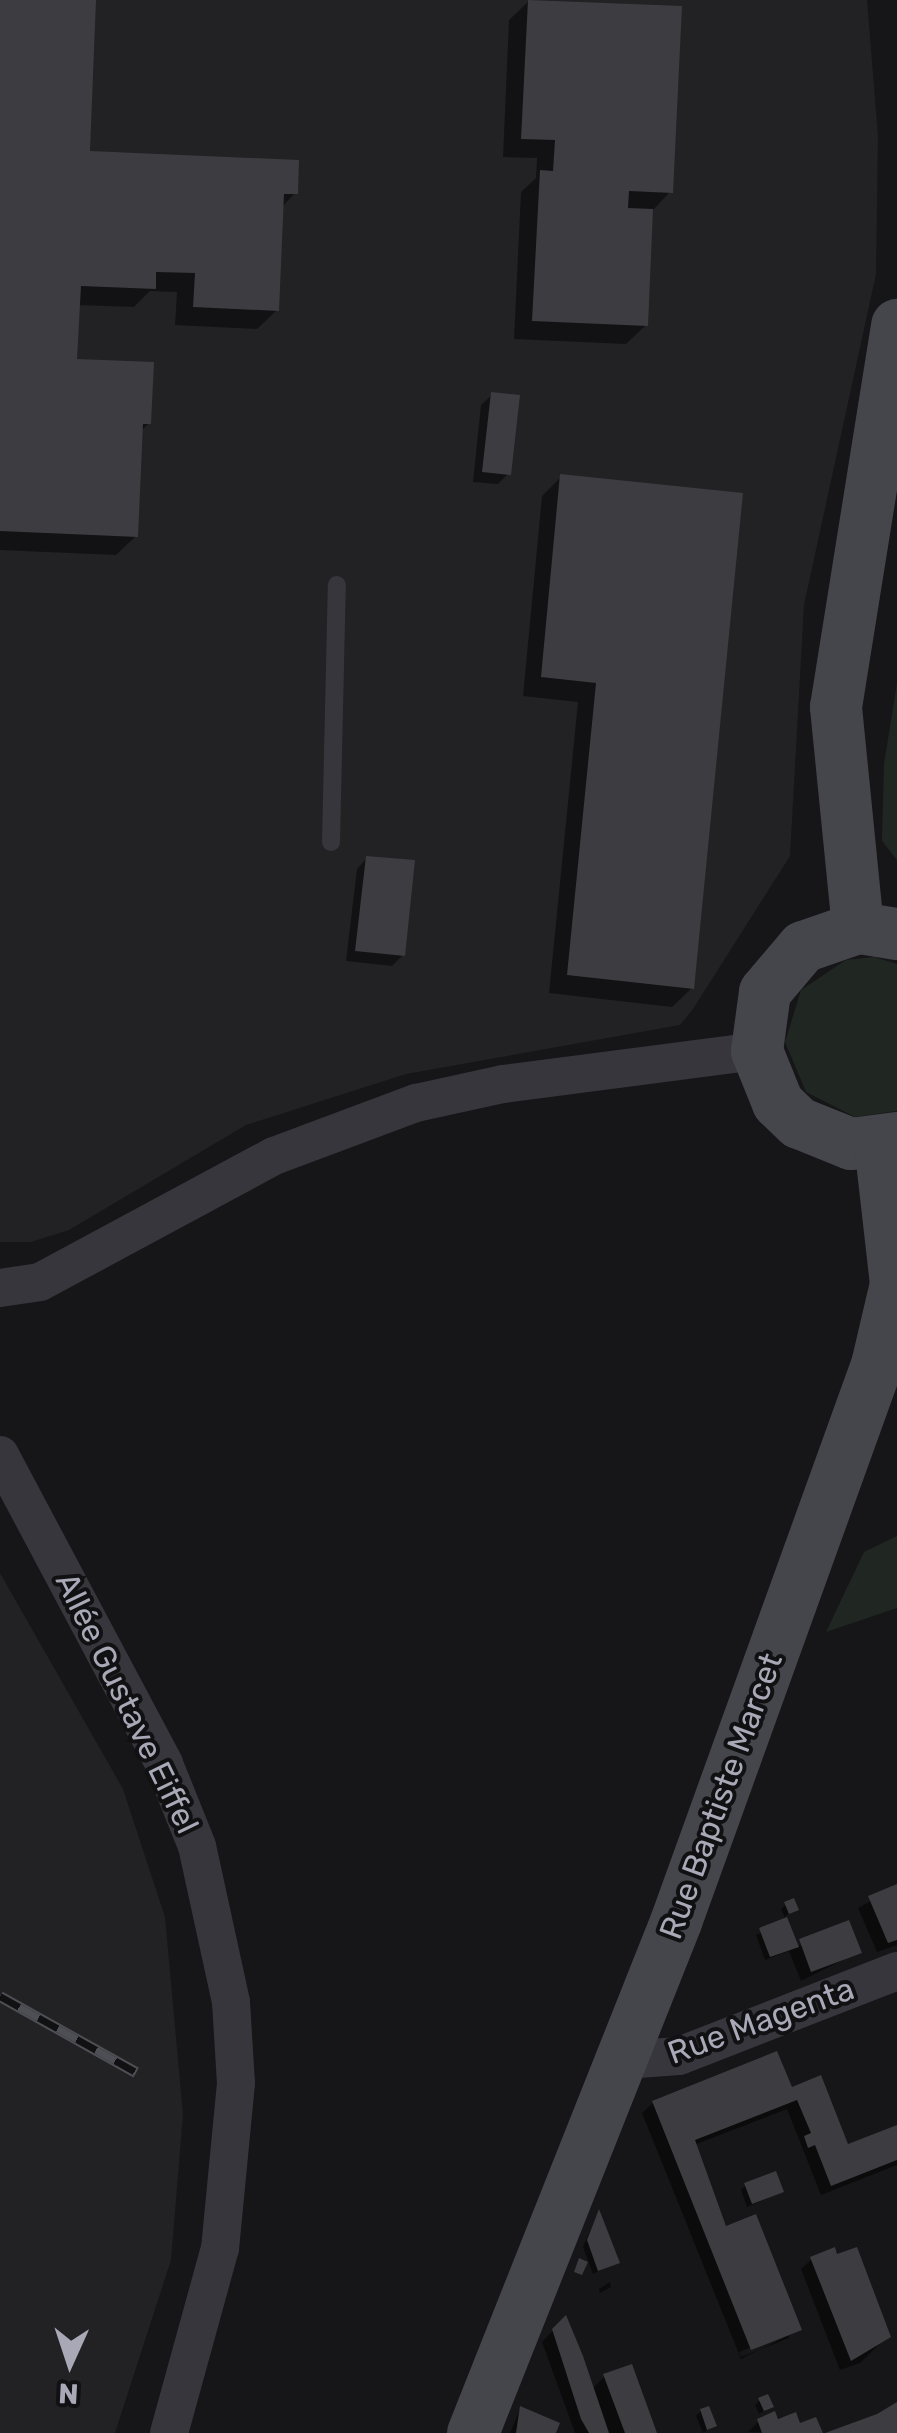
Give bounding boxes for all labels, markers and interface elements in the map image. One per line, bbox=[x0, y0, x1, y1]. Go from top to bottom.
street label: Allée Gustave Eiffel bbox=[47, 1566, 207, 1840]
street label: Rue Baptiste Marcet bbox=[651, 1648, 791, 1944]
street label: Rue Magenta bbox=[663, 1970, 859, 2072]
north arrow bbox=[20, 2313, 120, 2413]
text: N bbox=[57, 2376, 79, 2410]

